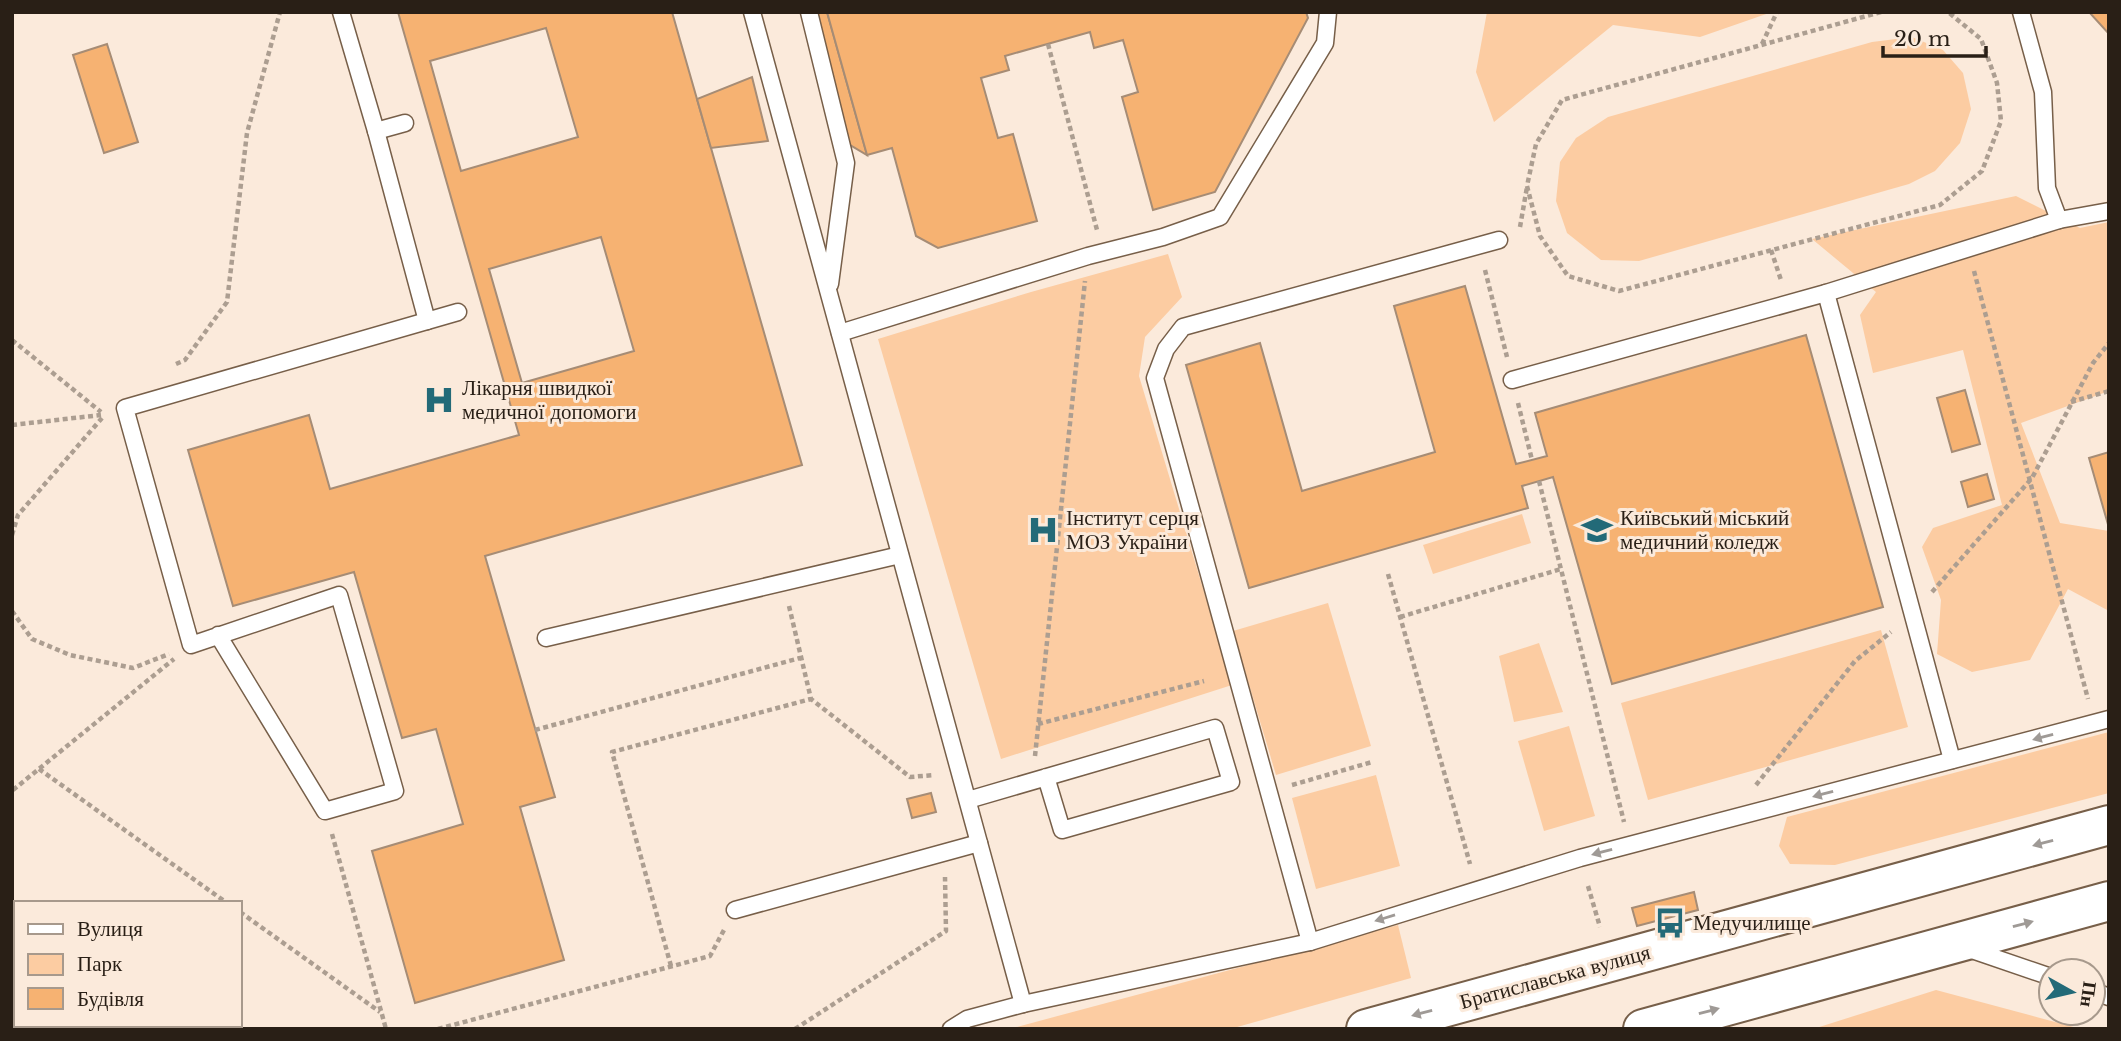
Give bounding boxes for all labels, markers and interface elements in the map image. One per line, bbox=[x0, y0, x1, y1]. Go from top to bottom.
scale bar bbox=[1883, 14, 1986, 58]
text: 20 m bbox=[1894, 26, 1951, 52]
place label: Лікарня швидкої медичної допомоги bbox=[462, 375, 637, 425]
hospital icon: Лікарня швидкої медичної допомоги bbox=[422, 383, 456, 417]
place label: Інститут серця МОЗ України bbox=[1066, 505, 1199, 555]
place label: Київський міський медичний коледж bbox=[1620, 505, 1789, 555]
hospital icon: Інститут серця МОЗ України bbox=[1026, 513, 1060, 547]
school or university icon: Київський міський медичний коледж bbox=[1580, 513, 1614, 547]
one-way arrow bbox=[2032, 732, 2054, 743]
one-way arrow bbox=[1811, 789, 1833, 800]
one-way arrow bbox=[2032, 838, 2054, 849]
one-way arrow bbox=[1591, 847, 1613, 858]
legend bbox=[14, 901, 242, 1027]
bus stop icon: Медучилище bbox=[1653, 906, 1687, 940]
place label: Медучилище bbox=[1693, 910, 1811, 936]
one-way arrow bbox=[1374, 914, 1395, 924]
text: Вулиця bbox=[77, 916, 143, 942]
one-way arrow bbox=[2013, 919, 2034, 929]
street label: Братиславська вулиця bbox=[1457, 939, 1653, 1015]
text: Парк bbox=[77, 951, 123, 977]
north arrow bbox=[2037, 957, 2107, 1027]
text: Пн bbox=[2075, 980, 2102, 1009]
text: Будівля bbox=[77, 986, 144, 1012]
one-way arrow bbox=[1699, 1005, 1720, 1015]
one-way arrow bbox=[1411, 1009, 1432, 1019]

